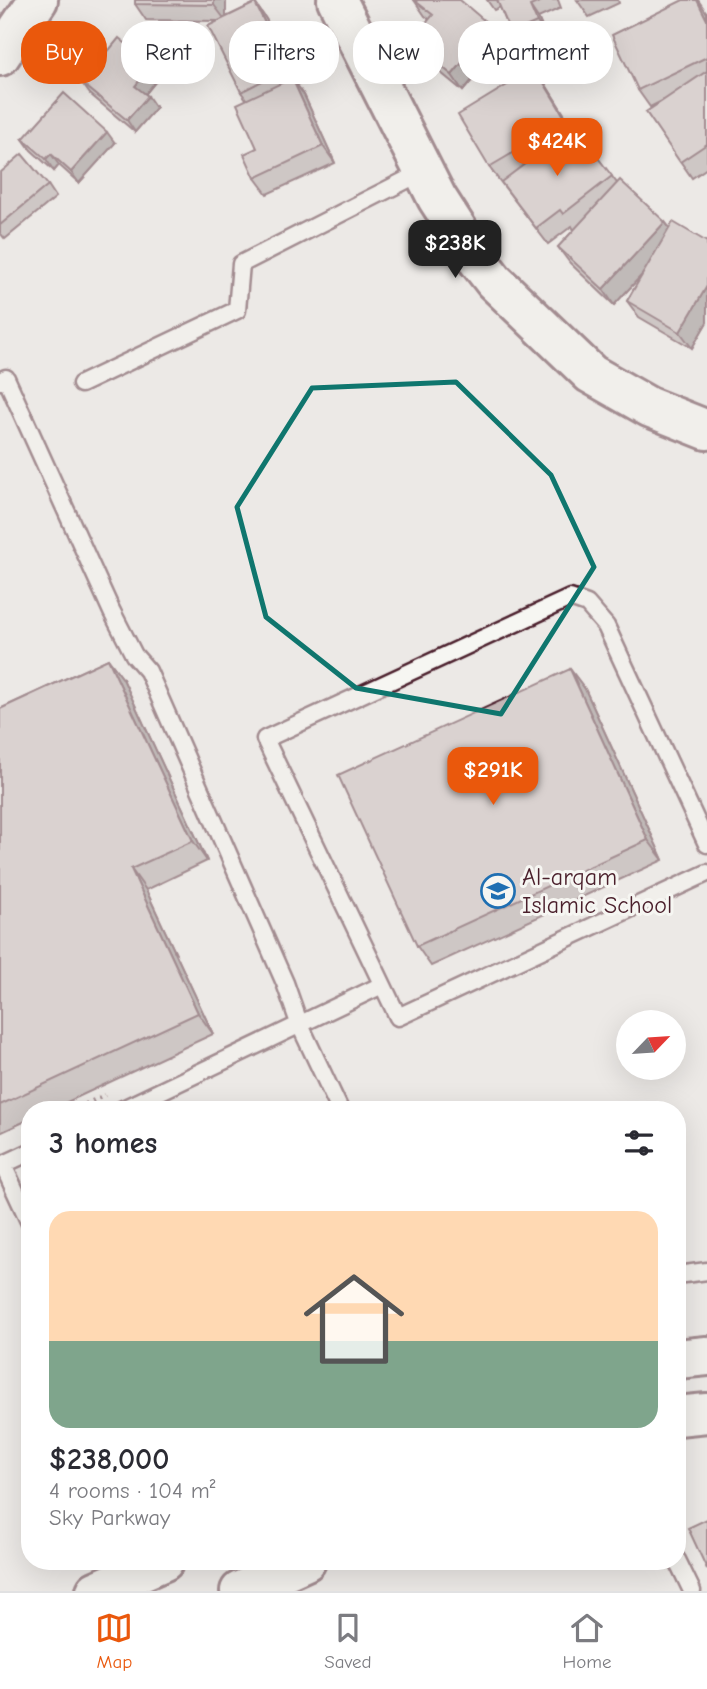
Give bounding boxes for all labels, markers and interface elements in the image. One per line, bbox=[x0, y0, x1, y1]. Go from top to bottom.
chip: Buy bbox=[21, 21, 107, 84]
chip: Rent bbox=[121, 21, 215, 84]
chip: Filters bbox=[229, 21, 339, 84]
chip: New bbox=[353, 21, 444, 84]
chip: Apartment bbox=[458, 21, 613, 84]
pin: $424K bbox=[508, 118, 606, 178]
text: $424K bbox=[527, 127, 587, 154]
pin: $238K bbox=[406, 220, 504, 280]
text: $238K bbox=[424, 229, 486, 256]
pin: $291K bbox=[444, 748, 542, 807]
text: $291K bbox=[463, 756, 523, 783]
place label: Al-arqam Islamic School bbox=[522, 863, 672, 919]
school or university icon: Al-arqam Islamic School bbox=[479, 872, 517, 910]
north arrow bbox=[616, 1010, 686, 1080]
map controls bbox=[616, 1010, 686, 1080]
icon: filters bbox=[620, 1124, 658, 1162]
text: 3 homes bbox=[49, 1126, 157, 1161]
icon: home bbox=[291, 1256, 417, 1382]
text: $238,000 bbox=[49, 1442, 169, 1477]
text: 4 rooms · 104 m² bbox=[49, 1477, 216, 1504]
text: Sky Parkway bbox=[49, 1504, 170, 1531]
tab: Map bbox=[95, 1609, 133, 1673]
tab: Saved bbox=[324, 1609, 372, 1673]
tab: Home bbox=[563, 1609, 612, 1673]

